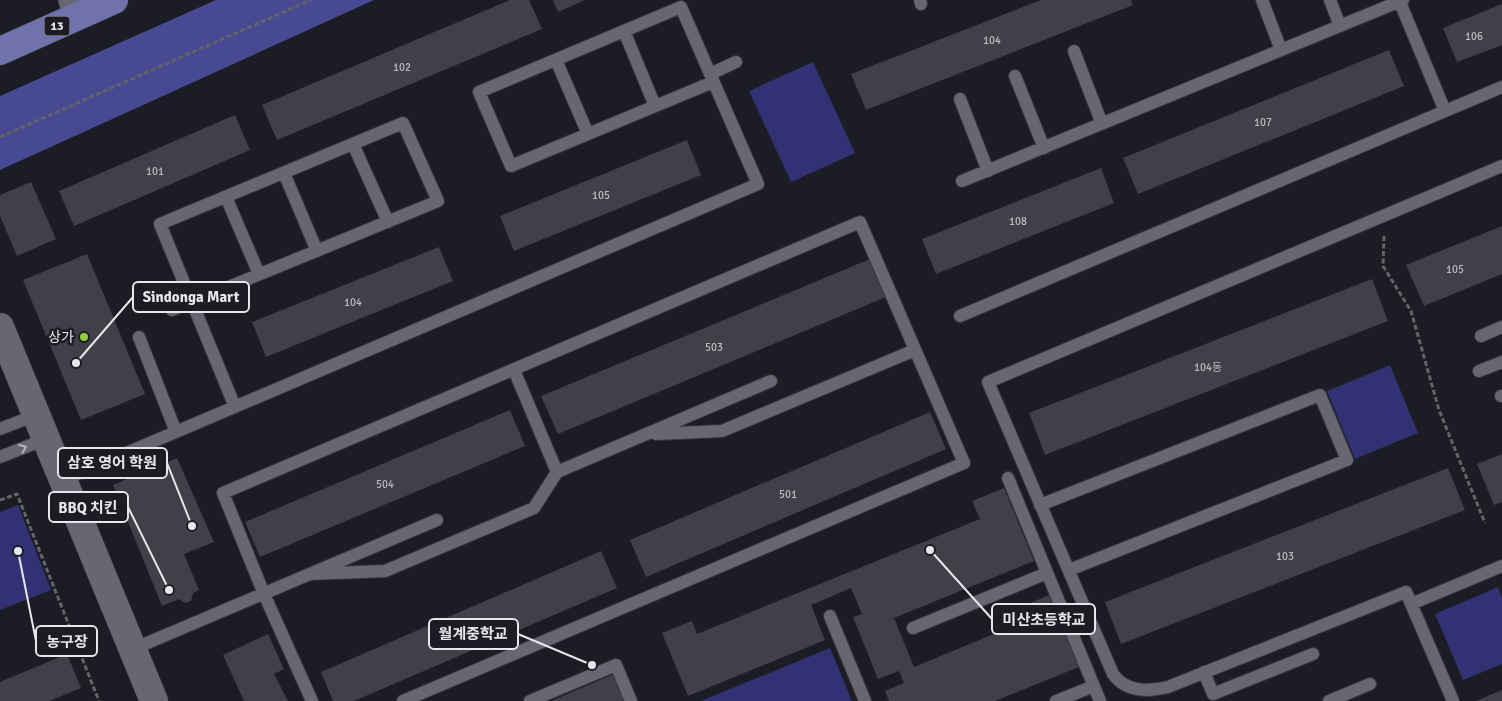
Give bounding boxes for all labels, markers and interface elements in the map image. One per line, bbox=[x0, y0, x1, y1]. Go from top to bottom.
road number: 13 bbox=[44, 16, 70, 36]
house number: 106 bbox=[1465, 30, 1483, 43]
house number: 104 bbox=[983, 34, 1001, 47]
house number: 102 bbox=[393, 61, 411, 74]
house number: 107 bbox=[1254, 116, 1272, 129]
house number: 101 bbox=[146, 165, 164, 178]
house number: 105 bbox=[592, 189, 610, 202]
house number: 108 bbox=[1009, 215, 1027, 228]
house number: 105 bbox=[1446, 263, 1464, 276]
callout: Sindonga Mart bbox=[133, 282, 249, 312]
text: Sindonga Mart bbox=[143, 288, 240, 306]
house number: 104 bbox=[344, 296, 362, 309]
place label: 상가 bbox=[48, 329, 74, 346]
marker: 상가 bbox=[78, 331, 90, 343]
house number: 503 bbox=[705, 341, 723, 354]
house number: 104동 bbox=[1194, 361, 1222, 374]
one-way arrow bbox=[18, 444, 27, 454]
callout: 삼호 영어 학원 bbox=[58, 448, 167, 478]
text: 삼호 영어 학원 bbox=[67, 454, 157, 472]
house number: 504 bbox=[376, 478, 394, 491]
house number: 501 bbox=[779, 488, 797, 501]
callout: BBQ 치킨 bbox=[49, 492, 128, 522]
text: BBQ 치킨 bbox=[58, 499, 118, 517]
house number: 103 bbox=[1276, 550, 1294, 563]
callout: 미산초등학교 bbox=[992, 604, 1095, 634]
text: 미산초등학교 bbox=[1003, 611, 1086, 629]
callout: 월계중학교 bbox=[429, 619, 518, 649]
text: 월계중학교 bbox=[438, 625, 508, 643]
callout: 농구장 bbox=[36, 626, 97, 656]
text: 농구장 bbox=[46, 633, 88, 651]

